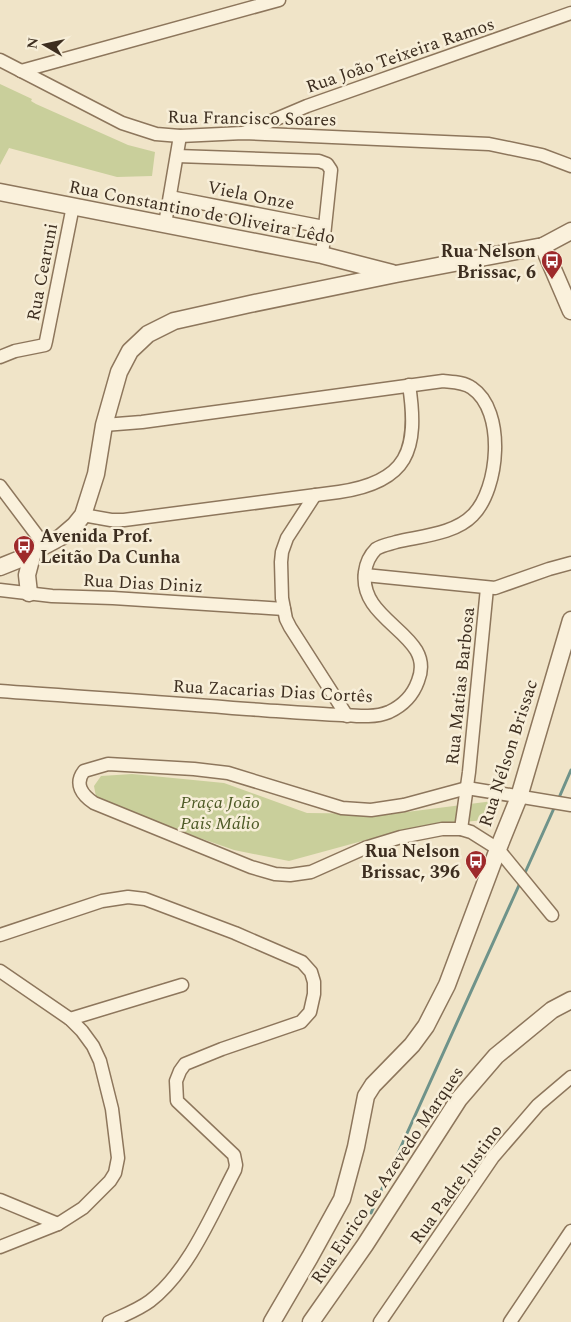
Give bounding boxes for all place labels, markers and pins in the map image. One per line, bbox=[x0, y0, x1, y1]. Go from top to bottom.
place label: Rua Nelson Brissac, 6 bbox=[440, 238, 536, 286]
bus stop icon: Rua Nelson Brissac, 6 bbox=[540, 249, 564, 280]
place label: Avenida Prof. Leitão Da Cunha bbox=[40, 523, 181, 571]
bus stop icon: Avenida Prof. Leitão Da Cunha bbox=[12, 534, 36, 565]
place label: Rua Nelson Brissac, 396 bbox=[361, 838, 460, 886]
bus stop icon: Rua Nelson Brissac, 396 bbox=[464, 849, 488, 880]

